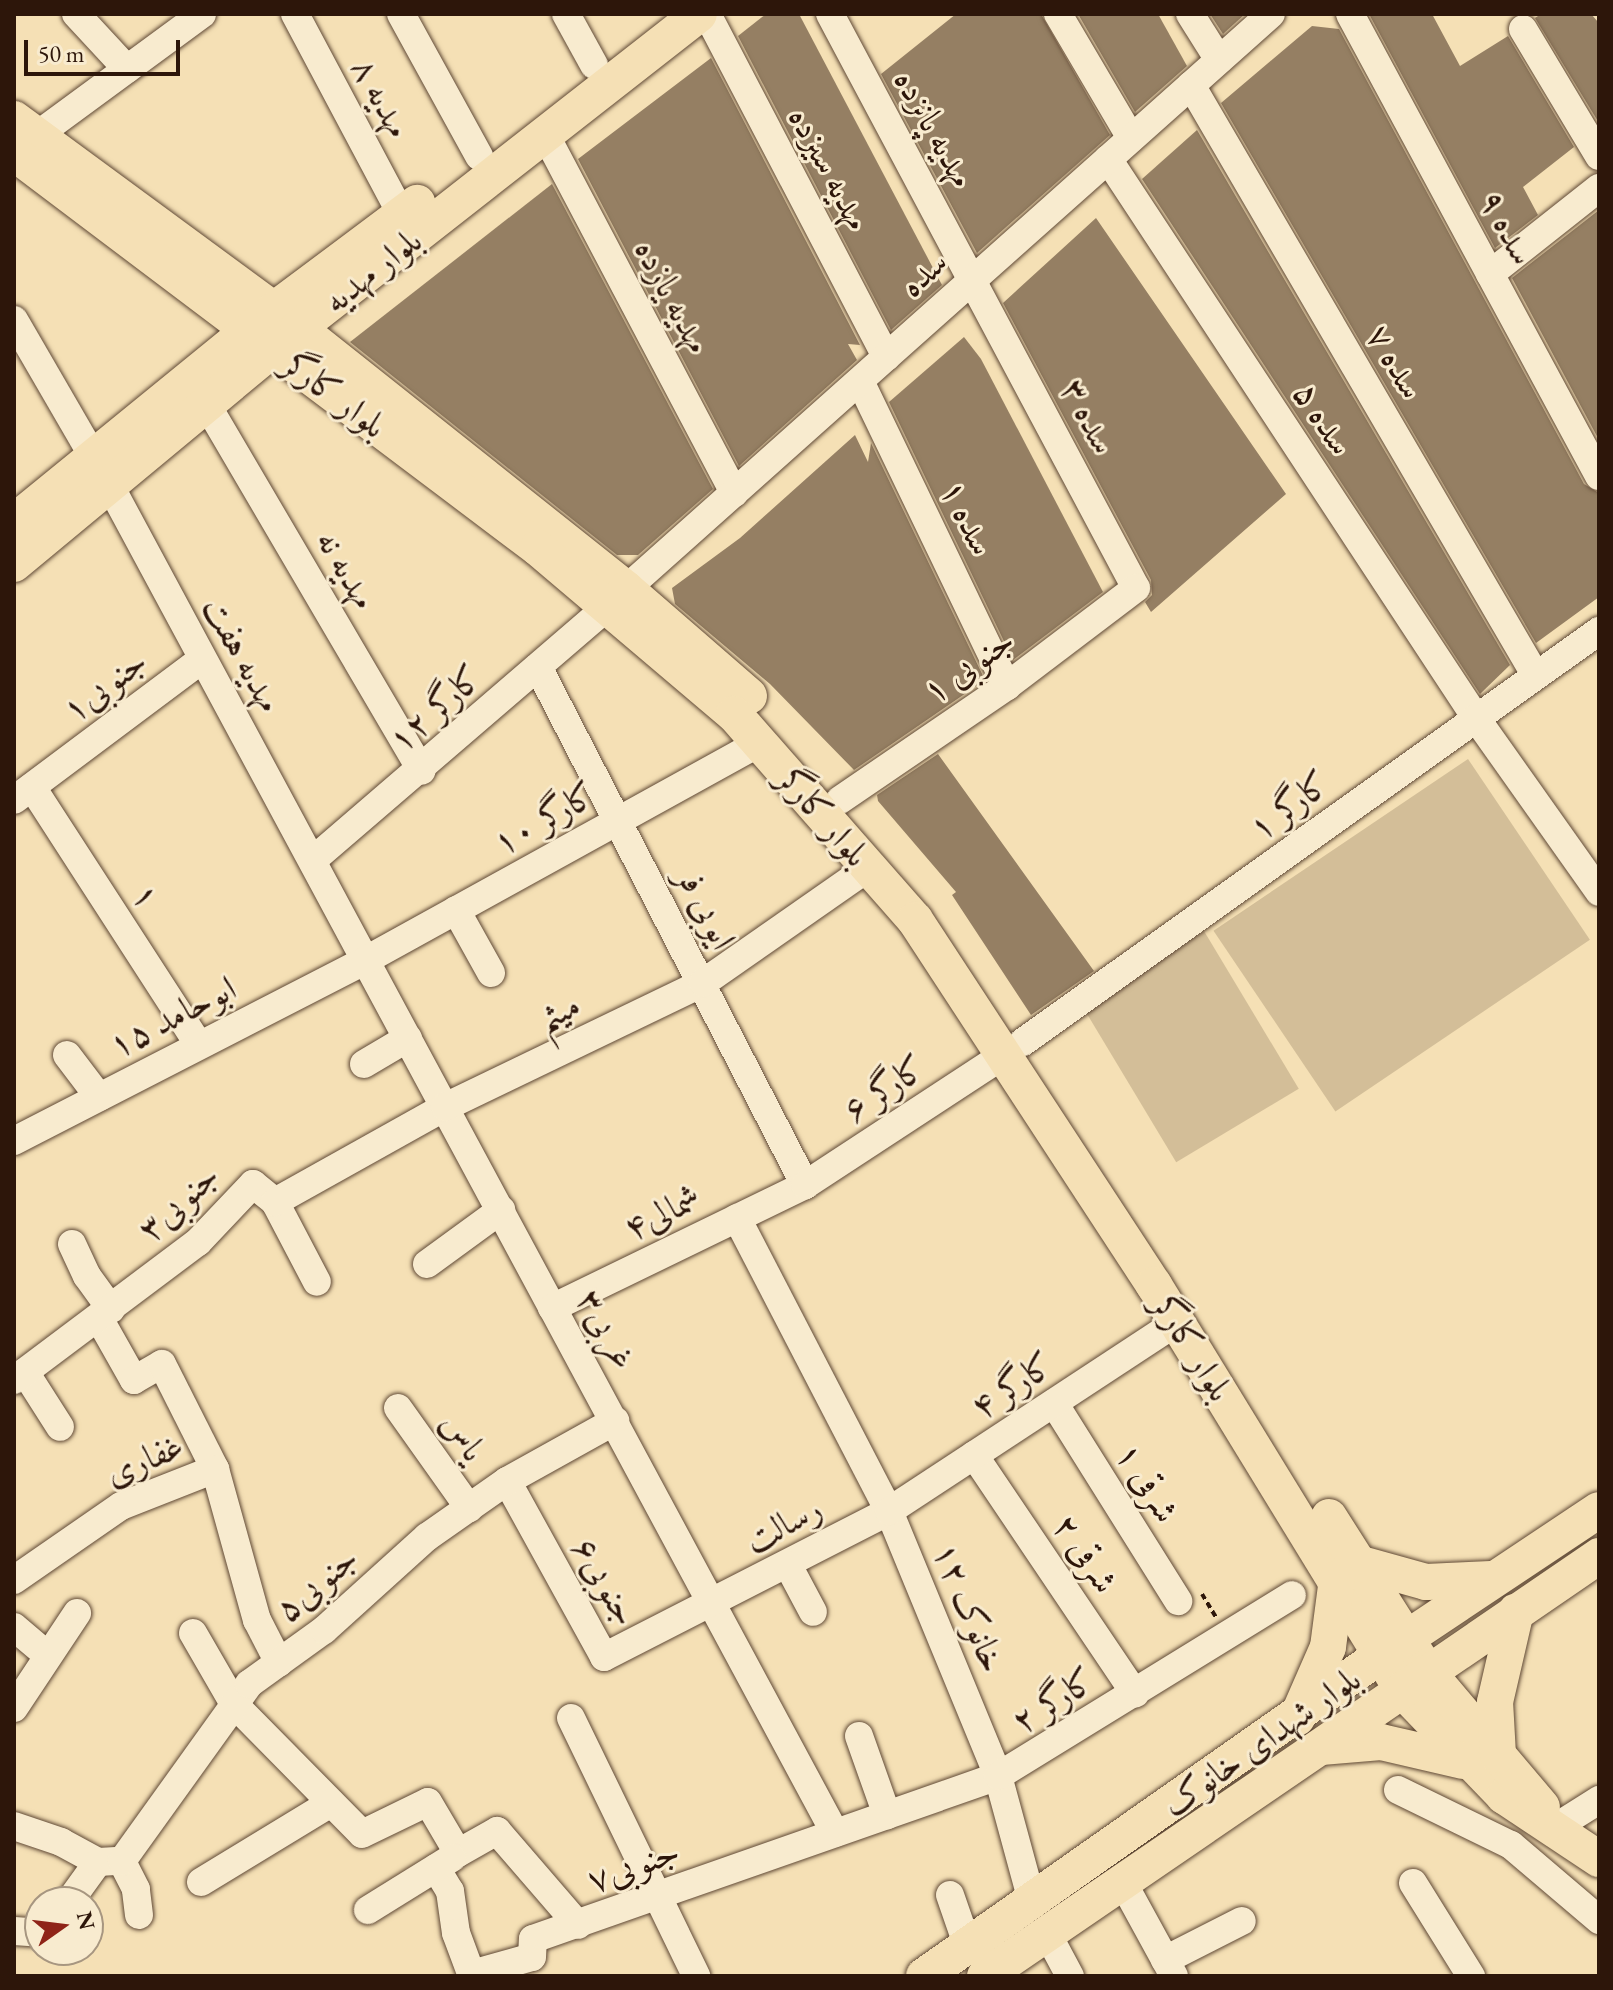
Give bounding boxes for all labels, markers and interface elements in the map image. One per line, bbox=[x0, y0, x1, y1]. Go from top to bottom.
scale bar bbox=[28, 24, 184, 74]
text: 50 m bbox=[38, 38, 85, 69]
street label: مهدیه ۸ bbox=[343, 49, 421, 145]
street label: مهدیه پانزده bbox=[885, 62, 985, 194]
street label: مهدیه سیزده bbox=[780, 99, 880, 237]
street label: سده ۹ bbox=[1470, 182, 1546, 272]
street label: بلوار مهدیه bbox=[314, 218, 430, 322]
street label: مهدیه یازده bbox=[625, 232, 721, 360]
street label: سده bbox=[890, 240, 956, 306]
street label: سده ۷ bbox=[1358, 316, 1434, 406]
street label: بلوار کارگر bbox=[275, 341, 395, 447]
street label: سده ۳ bbox=[1051, 371, 1127, 461]
street label: سده ۵ bbox=[1284, 373, 1364, 463]
street label: سده ۱ bbox=[931, 472, 1005, 562]
street label: مهدیه نه bbox=[307, 522, 387, 616]
street label: مهدیه هفت bbox=[194, 589, 292, 719]
street label: ۱ جنوبی bbox=[914, 618, 1022, 712]
street label: جنوبی۱ bbox=[53, 639, 155, 731]
street label: کارگر ۱۲ bbox=[379, 655, 491, 761]
street label: بلوار کارگر bbox=[769, 757, 879, 875]
street label: کارگر ۱ bbox=[1240, 761, 1338, 849]
street label: کارگر ۱۰ bbox=[485, 772, 603, 864]
street label: ایوبی فر bbox=[668, 860, 746, 956]
street label: ۱ bbox=[123, 874, 171, 916]
street label: ابوحامد ۱۵ bbox=[101, 966, 243, 1066]
street label: میثم bbox=[529, 982, 587, 1040]
street label: کارگر ۶ bbox=[834, 1045, 934, 1131]
street label: جنوبی۳ bbox=[128, 1154, 228, 1250]
street label: شمالی۴ bbox=[616, 1175, 708, 1249]
street label: غربی۳ bbox=[568, 1281, 646, 1377]
street label: بلوار کارگر bbox=[1143, 1285, 1243, 1409]
street label: کارگر ۴ bbox=[962, 1342, 1062, 1428]
street label: یاس bbox=[432, 1403, 496, 1469]
street label: غفاری bbox=[98, 1423, 190, 1495]
street label: شرقی ۱ bbox=[1107, 1434, 1189, 1530]
street label: رسالت bbox=[737, 1486, 829, 1562]
street label: شرقی ۲ bbox=[1044, 1505, 1128, 1601]
street label: جنوبی۶ bbox=[563, 1529, 649, 1633]
street label: جنوبی۵ bbox=[266, 1536, 366, 1630]
street label: خانوک ۱۲ bbox=[924, 1536, 1016, 1678]
street label: بلوار شهدای خانوک bbox=[1153, 1657, 1369, 1825]
street label: کارگر ۲ bbox=[1003, 1658, 1103, 1742]
street label: جنوبی۷ bbox=[581, 1828, 685, 1902]
north arrow bbox=[24, 1886, 104, 1966]
text: N bbox=[70, 1908, 102, 1933]

